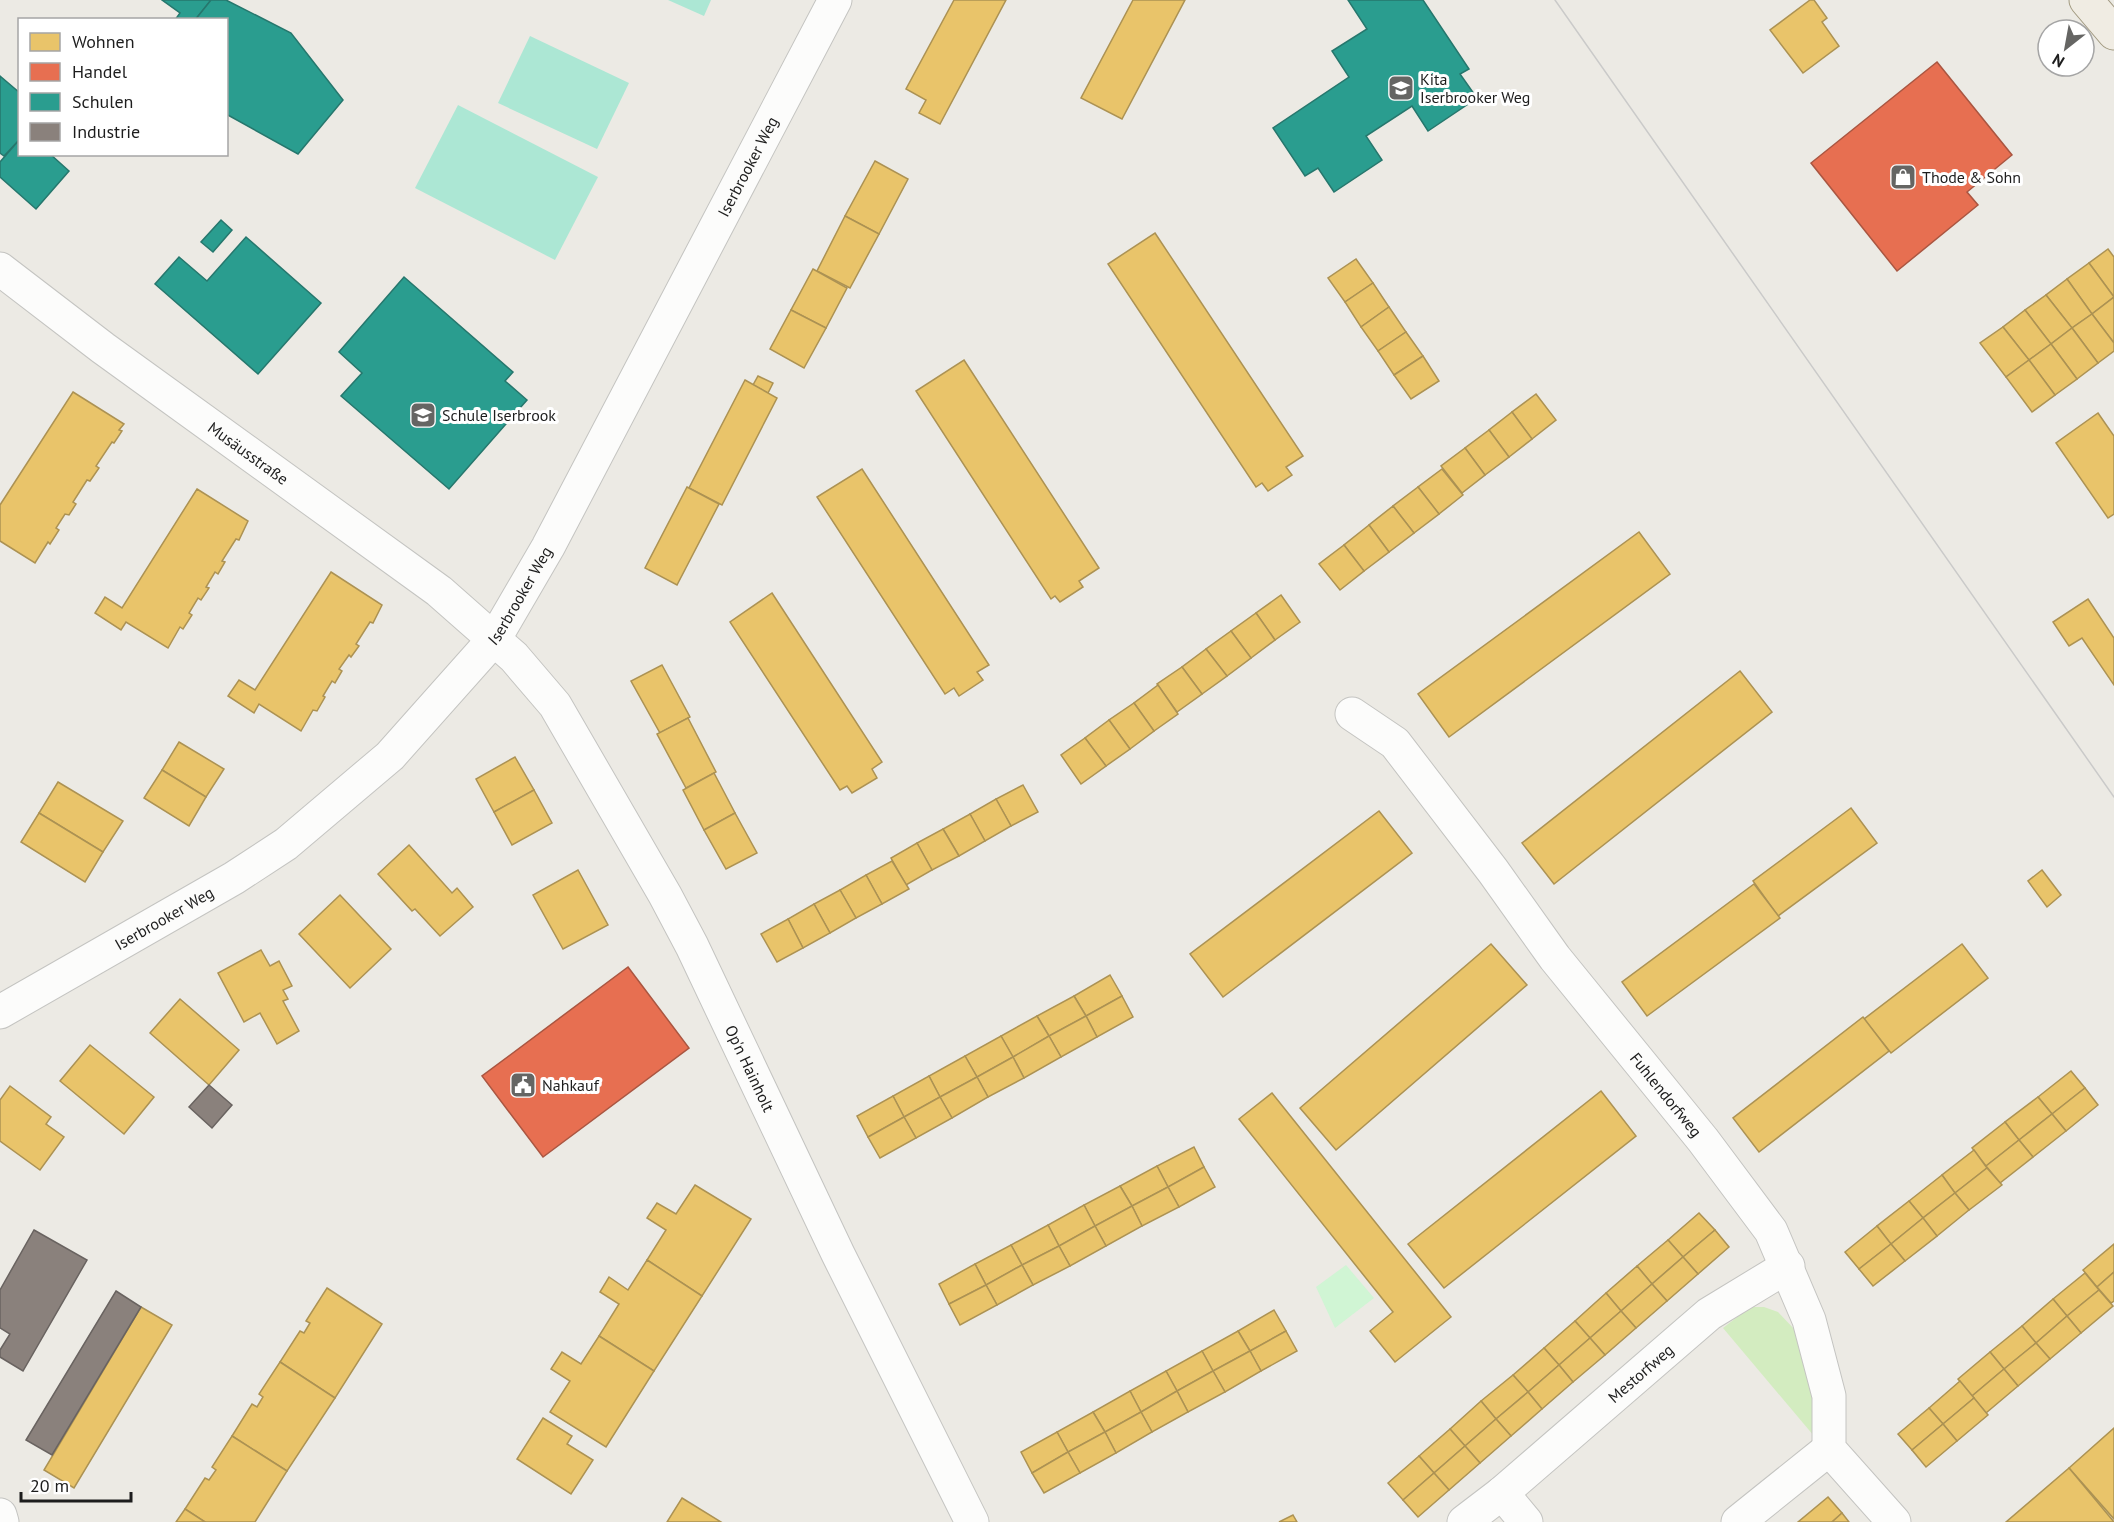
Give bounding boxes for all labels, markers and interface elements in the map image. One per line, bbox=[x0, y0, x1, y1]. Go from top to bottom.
legend bbox=[18, 18, 228, 156]
north arrow bbox=[2036, 18, 2096, 78]
text: Wohnen bbox=[72, 30, 134, 53]
text: N bbox=[2049, 50, 2068, 72]
text: Handel bbox=[72, 60, 128, 83]
place label: Kita Iserbrooker Weg bbox=[1420, 69, 1530, 107]
school or university icon: Kita Iserbrooker Weg bbox=[1386, 73, 1416, 103]
text: Schulen bbox=[72, 90, 133, 113]
street label: Iserbrooker Weg bbox=[713, 113, 782, 220]
text: Industrie bbox=[72, 120, 140, 143]
shop icon: Thode & Sohn bbox=[1888, 162, 1918, 192]
place label: Thode & Sohn bbox=[1922, 167, 2021, 187]
school or university icon: Schule Iserbrook bbox=[408, 400, 438, 430]
place label: Schule Iserbrook bbox=[442, 405, 556, 425]
street label: Musäusstraße bbox=[204, 417, 292, 489]
street label: Iserbrooker Weg bbox=[483, 543, 556, 649]
street label: Iserbrooker Weg bbox=[111, 882, 217, 954]
street label: Op'n Hainholt bbox=[721, 1022, 779, 1115]
street label: Fuhlendorfweg bbox=[1626, 1048, 1706, 1141]
public building icon: Nahkauf bbox=[508, 1070, 538, 1100]
place label: Nahkauf bbox=[542, 1075, 600, 1095]
street label: Mestorfweg bbox=[1604, 1339, 1677, 1407]
scale bar bbox=[21, 1465, 130, 1503]
text: 20 m bbox=[30, 1474, 69, 1497]

